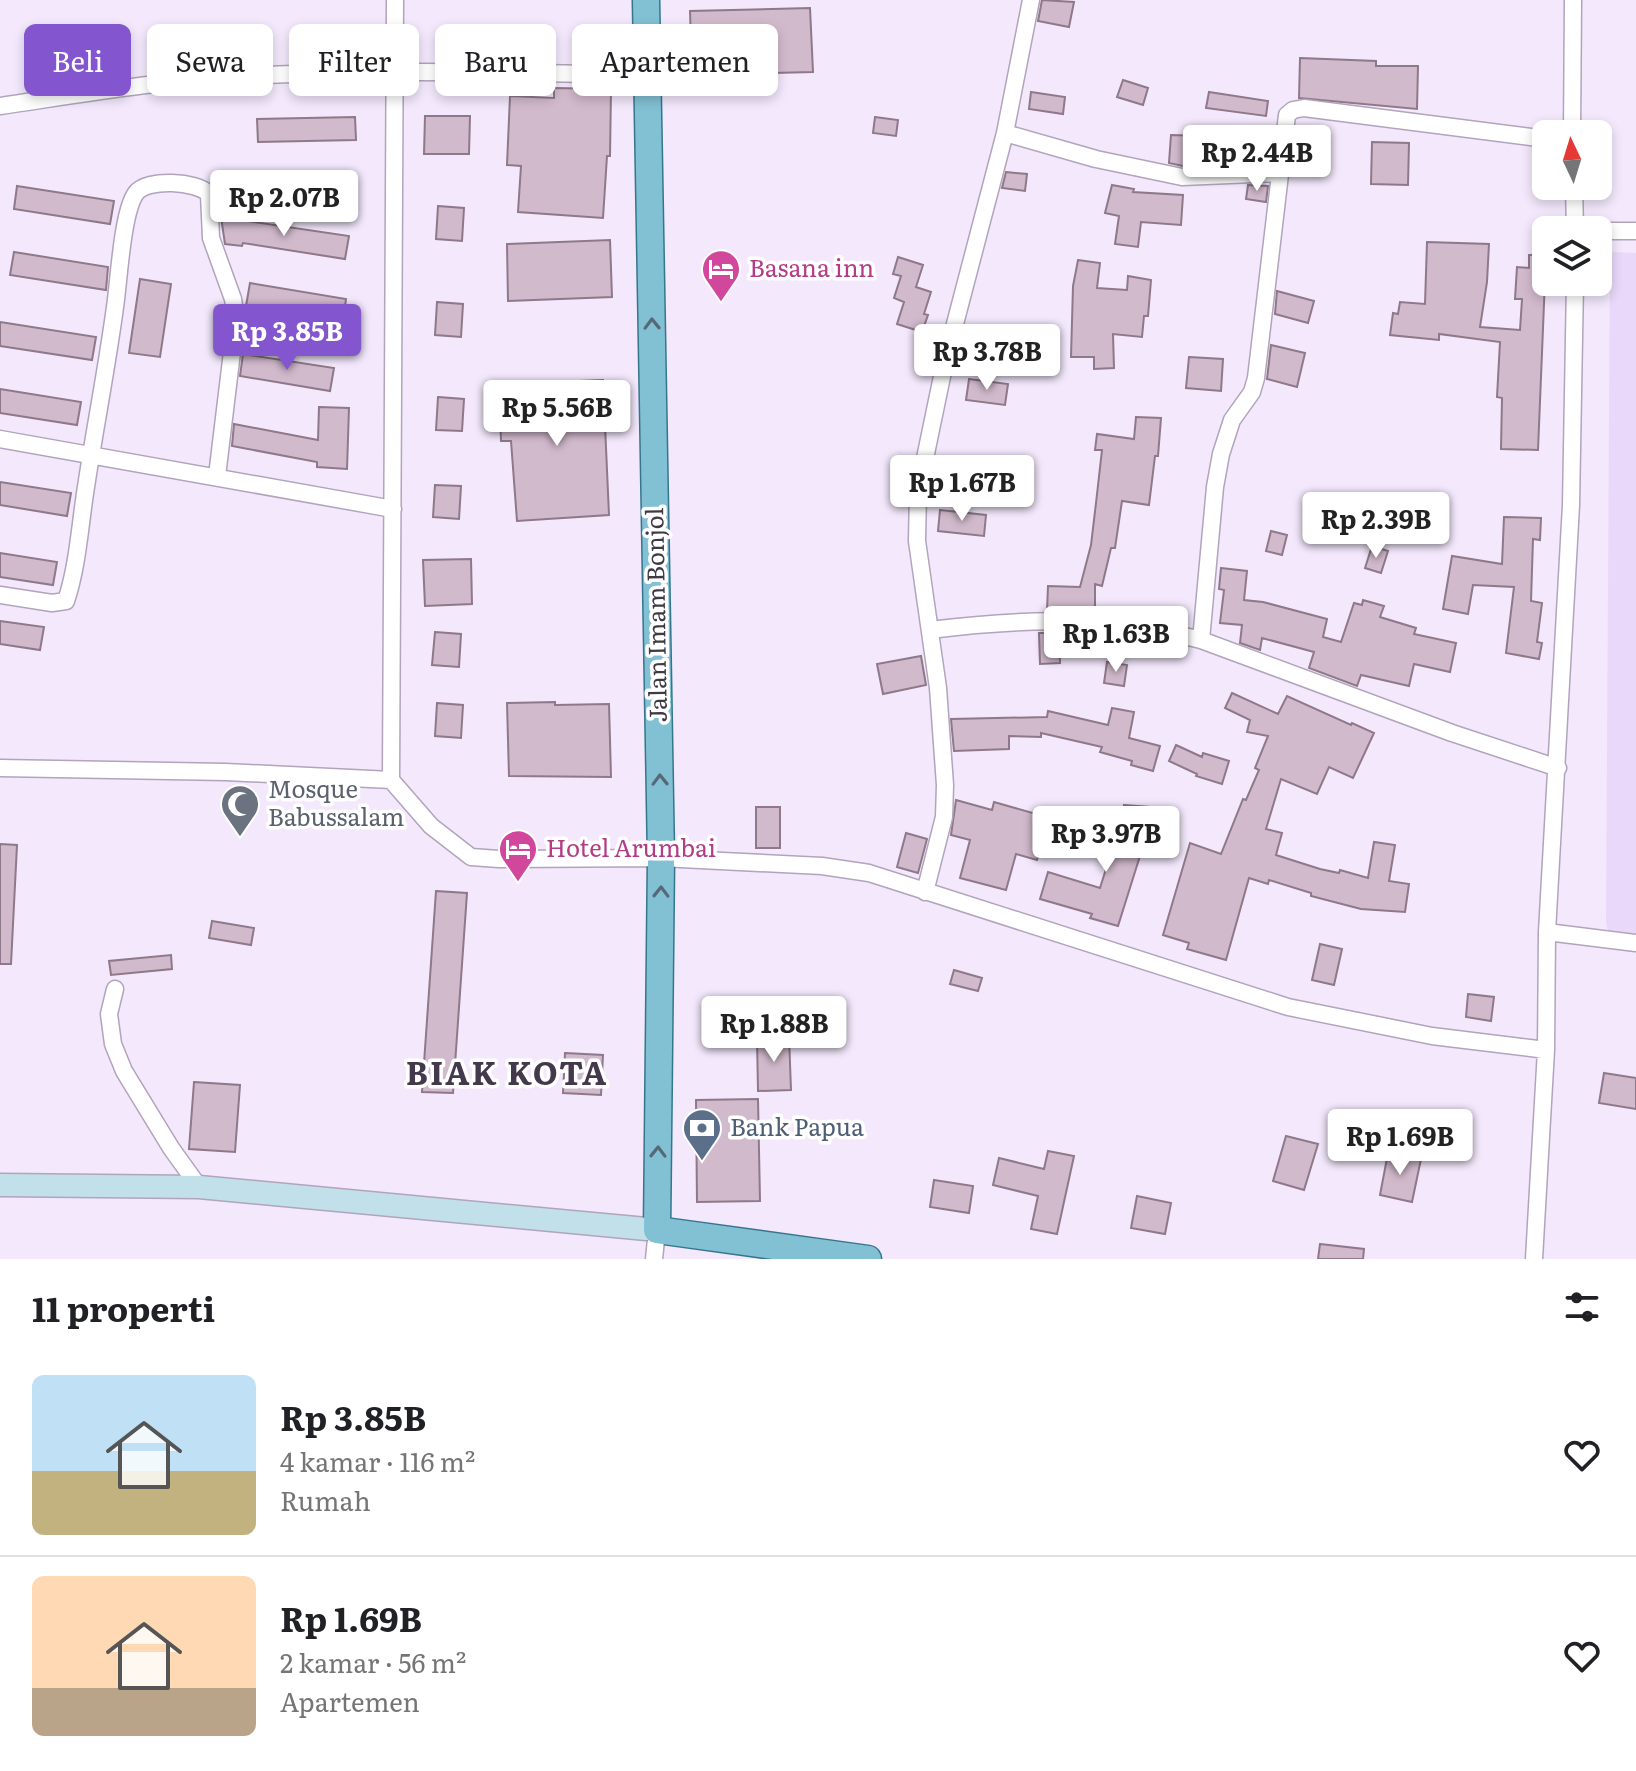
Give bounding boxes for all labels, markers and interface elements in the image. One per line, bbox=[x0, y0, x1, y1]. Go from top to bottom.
chip: Beli bbox=[24, 24, 131, 96]
chip: Sewa bbox=[147, 24, 273, 96]
chip: Filter bbox=[289, 24, 419, 96]
chip: Baru bbox=[435, 24, 556, 96]
chip: Apartemen bbox=[572, 24, 778, 96]
north arrow bbox=[1532, 120, 1612, 200]
map controls bbox=[1532, 120, 1612, 296]
pin: Rp 2.44B bbox=[1174, 125, 1340, 193]
text: Rp 2.44B bbox=[1201, 131, 1313, 170]
pin: Rp 2.07B bbox=[201, 170, 367, 238]
text: Rp 2.07B bbox=[228, 176, 340, 215]
button: layers bbox=[1532, 216, 1612, 296]
hotel icon: Basana inn bbox=[700, 248, 742, 303]
place label: Basana inn bbox=[749, 249, 874, 284]
pin: Rp 3.85B bbox=[204, 304, 370, 372]
text: Rp 3.85B bbox=[231, 310, 343, 349]
one-way arrow bbox=[643, 317, 661, 330]
pin: Rp 3.78B bbox=[904, 324, 1070, 392]
text: Rp 3.78B bbox=[932, 330, 1042, 369]
pin: Rp 5.56B bbox=[474, 380, 640, 448]
text: Rp 5.56B bbox=[501, 386, 613, 425]
pin: Rp 1.67B bbox=[879, 455, 1045, 523]
text: Rp 1.67B bbox=[908, 461, 1016, 500]
pin: Rp 2.39B bbox=[1293, 492, 1459, 560]
text: Rp 2.39B bbox=[1320, 498, 1432, 537]
street label: Jalan Imam Bonjol bbox=[635, 507, 674, 723]
pin: Rp 1.63B bbox=[1033, 606, 1199, 674]
text: Rp 1.63B bbox=[1062, 612, 1170, 651]
place label: Mosque Babussalam bbox=[268, 770, 404, 833]
one-way arrow bbox=[651, 773, 668, 786]
mosque icon: Mosque Babussalam bbox=[219, 783, 261, 838]
pin: Rp 3.97B bbox=[1023, 806, 1189, 874]
text: Rp 3.97B bbox=[1050, 812, 1162, 851]
hotel icon: Hotel Arumbai bbox=[497, 828, 539, 883]
place label: Hotel Arumbai bbox=[546, 829, 716, 864]
one-way arrow bbox=[652, 885, 670, 898]
pin: Rp 1.88B bbox=[691, 996, 857, 1064]
text: Rp 1.88B bbox=[719, 1002, 829, 1041]
district label: BIAK KOTA bbox=[406, 1047, 608, 1095]
bank icon: Bank Papua bbox=[681, 1107, 723, 1162]
place label: Bank Papua bbox=[730, 1108, 864, 1143]
pin: Rp 1.69B bbox=[1317, 1109, 1483, 1177]
text: Rp 1.69B bbox=[1346, 1115, 1454, 1154]
one-way arrow bbox=[649, 1145, 667, 1158]
text: 11 properti bbox=[32, 1282, 215, 1332]
icon: filters bbox=[1560, 1285, 1604, 1329]
text: Rp 3.85B bbox=[280, 1391, 426, 1441]
icon: home bbox=[96, 1407, 192, 1503]
icon: heart bbox=[1560, 1433, 1604, 1477]
text: 4 kamar · 116 m² bbox=[280, 1441, 475, 1480]
text: Rumah bbox=[280, 1480, 371, 1519]
text: Rp 1.69B bbox=[280, 1592, 422, 1642]
icon: home bbox=[96, 1608, 192, 1704]
icon: heart bbox=[1560, 1634, 1604, 1678]
text: 2 kamar · 56 m² bbox=[280, 1642, 466, 1681]
text: Apartemen bbox=[280, 1681, 420, 1720]

